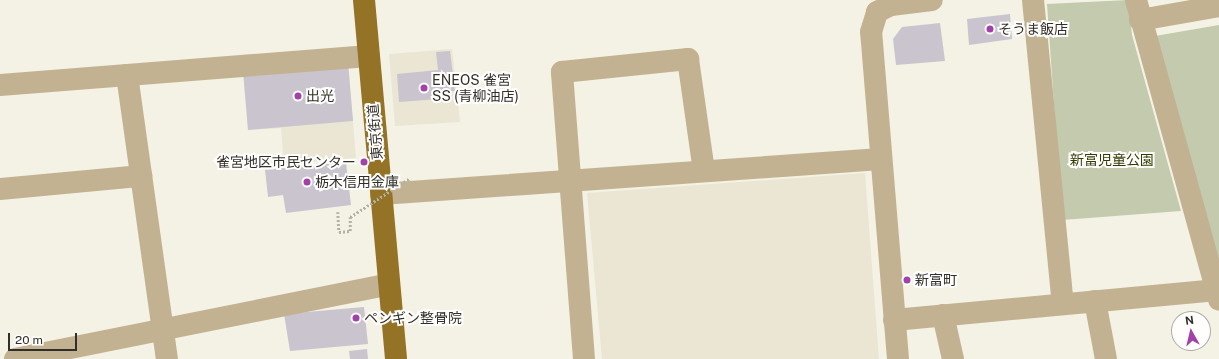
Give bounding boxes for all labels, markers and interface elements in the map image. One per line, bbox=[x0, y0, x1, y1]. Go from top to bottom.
place label: そうま飯店 bbox=[998, 21, 1068, 37]
marker: そうま飯店 bbox=[985, 24, 995, 34]
place label: ENEOS 雀宮 SS (青柳油店) bbox=[432, 72, 519, 104]
marker: ENEOS 雀宮 SS (青柳油店) bbox=[419, 83, 429, 93]
place label: 出光 bbox=[306, 88, 334, 104]
marker: 出光 bbox=[293, 91, 303, 101]
street label: 東京街道 bbox=[364, 103, 386, 161]
park label: 新富児童公園 bbox=[1070, 152, 1154, 168]
place label: 雀宮地区市民センター bbox=[216, 154, 356, 170]
marker: 雀宮地区市民センター bbox=[359, 157, 369, 167]
place label: 栃木信用金庫 bbox=[315, 174, 399, 190]
marker: 栃木信用金庫 bbox=[302, 177, 312, 187]
place label: 新富町 bbox=[915, 272, 957, 288]
marker: 新富町 bbox=[902, 275, 912, 285]
place label: ペンギン整骨院 bbox=[364, 310, 462, 326]
north arrow bbox=[1171, 311, 1211, 351]
marker: ペンギン整骨院 bbox=[351, 313, 361, 323]
text: N bbox=[1184, 314, 1195, 327]
scale bar bbox=[10, 325, 79, 351]
text: 20 m bbox=[15, 333, 43, 347]

